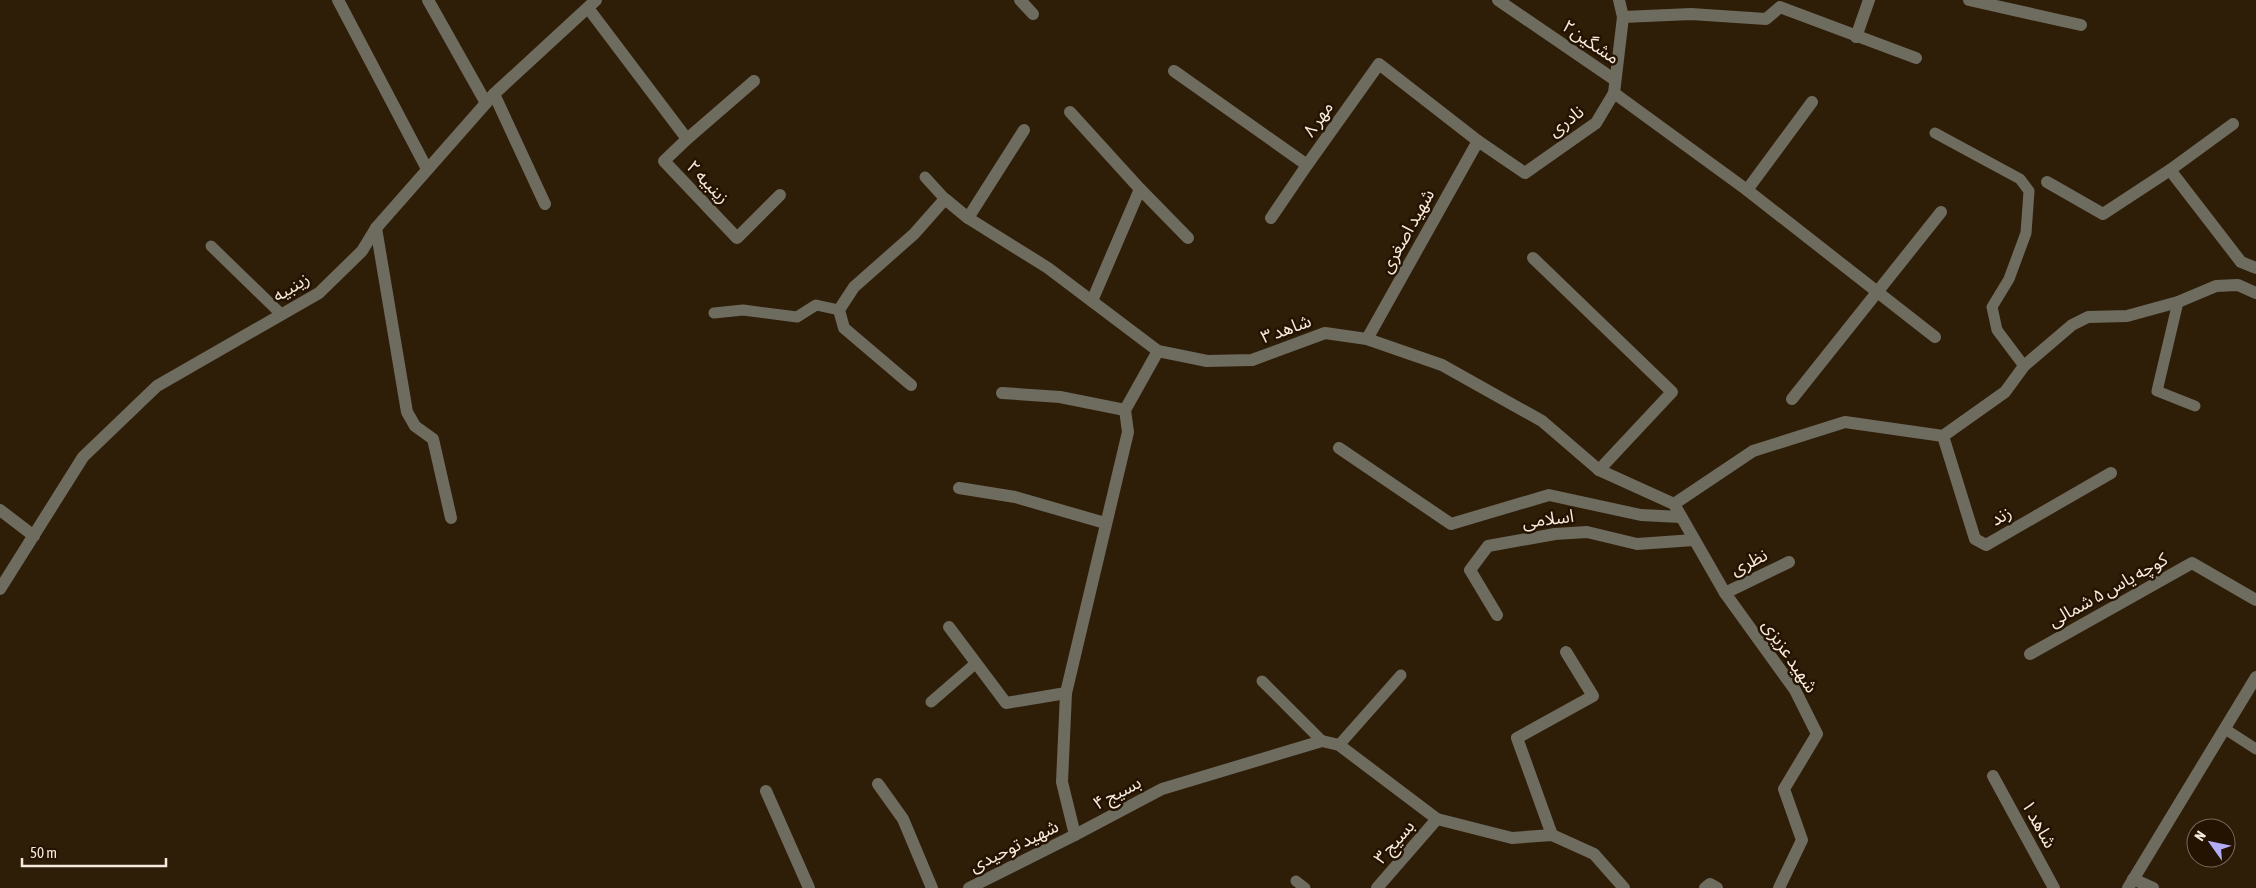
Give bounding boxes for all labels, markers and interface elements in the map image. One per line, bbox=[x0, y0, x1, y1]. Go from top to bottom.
street label: مشگین۲ bbox=[1558, 15, 1624, 69]
street label: مهر ۸ bbox=[1298, 97, 1338, 141]
street label: نادری bbox=[1544, 100, 1588, 142]
street label: زینبیه ۲ bbox=[682, 156, 734, 208]
street label: شهید اصغری bbox=[1375, 185, 1439, 277]
street label: زینبیه bbox=[269, 267, 313, 307]
street label: شاهد ۳ bbox=[1258, 310, 1314, 347]
street label: زند bbox=[1987, 501, 2015, 531]
street label: اسلامی bbox=[1521, 505, 1575, 533]
street label: نظری bbox=[1727, 544, 1771, 580]
street label: کوچه یاس ۵ شمالی bbox=[2044, 548, 2172, 632]
street label: شهید عزیزی bbox=[1757, 615, 1823, 697]
street label: بسیج ۴ bbox=[1089, 771, 1146, 817]
street label: شاهد ۱ bbox=[2018, 796, 2061, 852]
street label: شهید توحیدی bbox=[966, 815, 1062, 877]
street label: بسیج ۳ bbox=[1369, 815, 1421, 870]
north arrow bbox=[2186, 818, 2236, 868]
text: N bbox=[2191, 828, 2209, 844]
scale bar bbox=[22, 836, 166, 868]
text: 50 m bbox=[30, 844, 57, 861]

